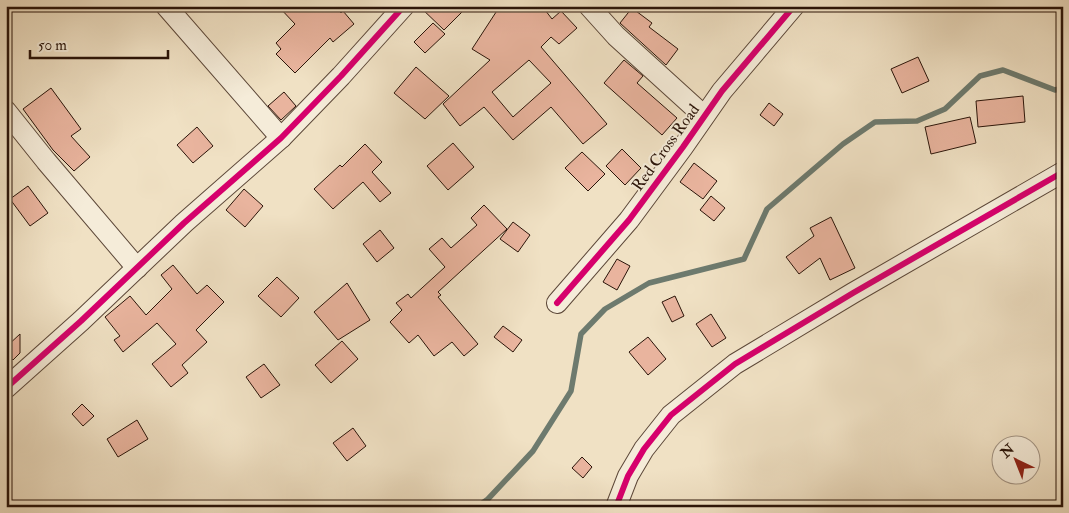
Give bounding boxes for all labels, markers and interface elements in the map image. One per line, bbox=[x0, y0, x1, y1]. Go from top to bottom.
scale bar bbox=[30, 28, 168, 60]
text: 50 m bbox=[38, 36, 67, 55]
street label: Red Cross Road bbox=[628, 100, 704, 195]
north arrow bbox=[992, 436, 1042, 486]
text: N bbox=[996, 440, 1018, 462]

